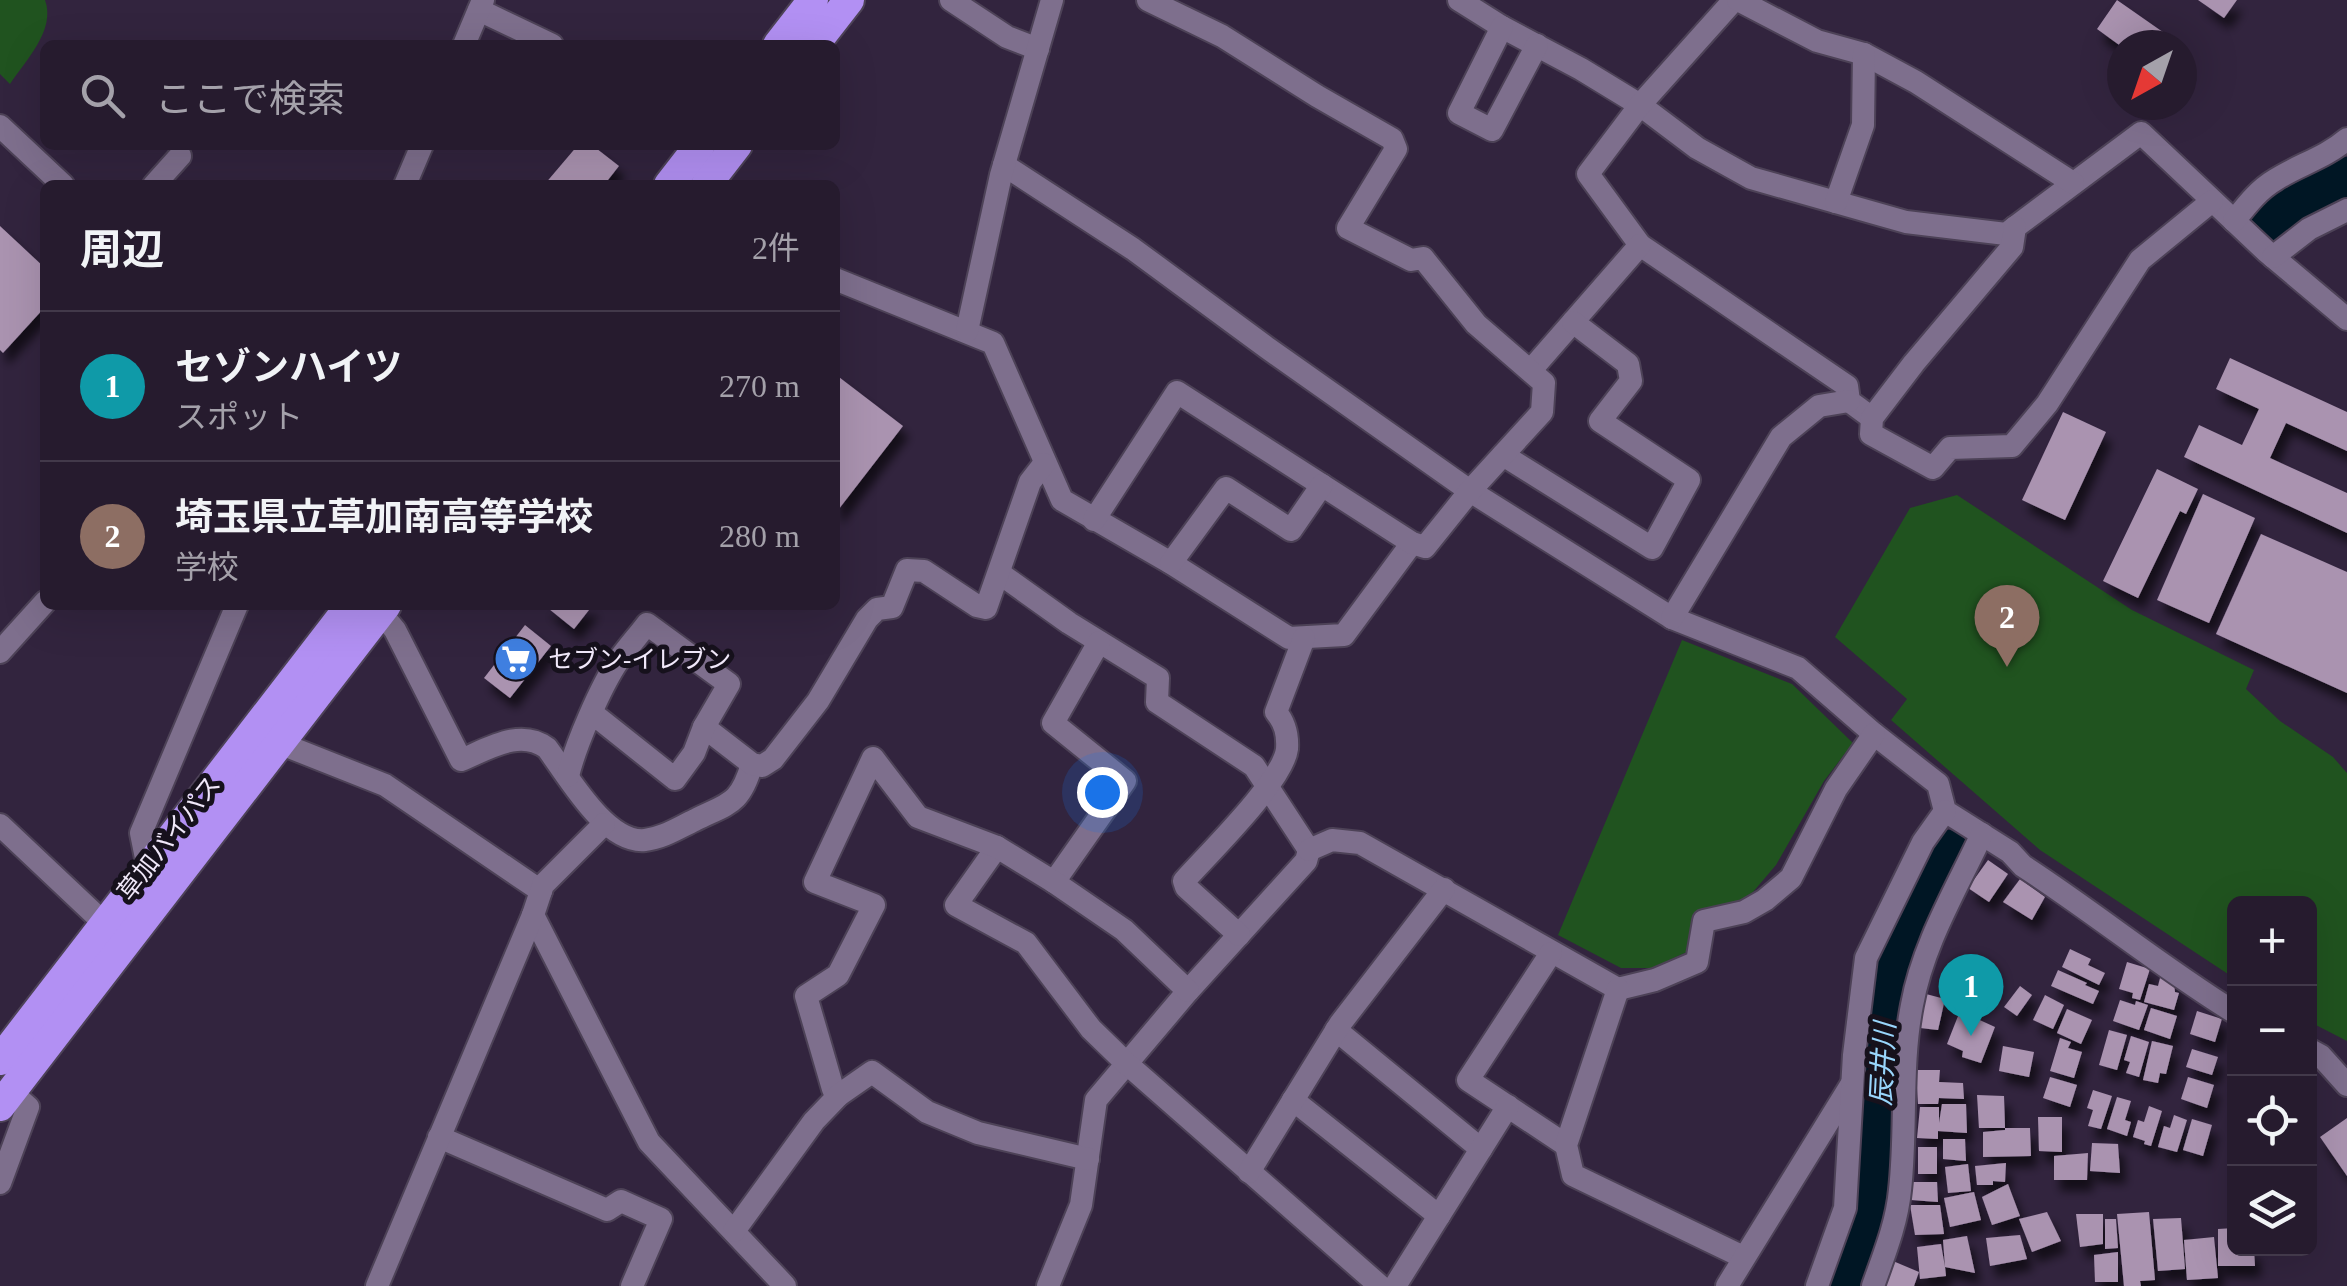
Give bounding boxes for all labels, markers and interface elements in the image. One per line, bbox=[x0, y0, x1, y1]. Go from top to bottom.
north arrow bbox=[2107, 30, 2197, 120]
search box bbox=[40, 40, 840, 150]
icon: search bbox=[75, 68, 130, 123]
text: ここで検索 bbox=[155, 78, 345, 120]
text: 周辺 bbox=[80, 227, 164, 273]
text: 2件 bbox=[752, 230, 800, 266]
text: セゾンハイツ bbox=[175, 346, 402, 388]
text: 1 bbox=[105, 368, 121, 404]
text: 270 m bbox=[719, 368, 800, 404]
text: スポット bbox=[175, 399, 303, 435]
text: 埼玉県立草加南高等学校 bbox=[175, 496, 593, 538]
text: 2 bbox=[105, 518, 121, 554]
text: 280 m bbox=[719, 518, 800, 554]
text: 学校 bbox=[175, 549, 239, 585]
pin: 2 bbox=[1974, 584, 2040, 667]
supermarket icon: セブン-イレブン bbox=[493, 636, 539, 682]
place label: セブン-イレブン bbox=[548, 646, 731, 673]
your location bbox=[1077, 767, 1128, 818]
street label: 草加バイパス bbox=[112, 771, 226, 905]
map controls bbox=[2227, 896, 2317, 1256]
button: + bbox=[2227, 896, 2317, 986]
pin: 1 bbox=[1938, 954, 2004, 1036]
button: − bbox=[2227, 986, 2317, 1076]
water label: 辰井川 bbox=[1865, 1018, 1901, 1107]
button: locate bbox=[2227, 1076, 2317, 1166]
button: layers bbox=[2227, 1166, 2317, 1256]

